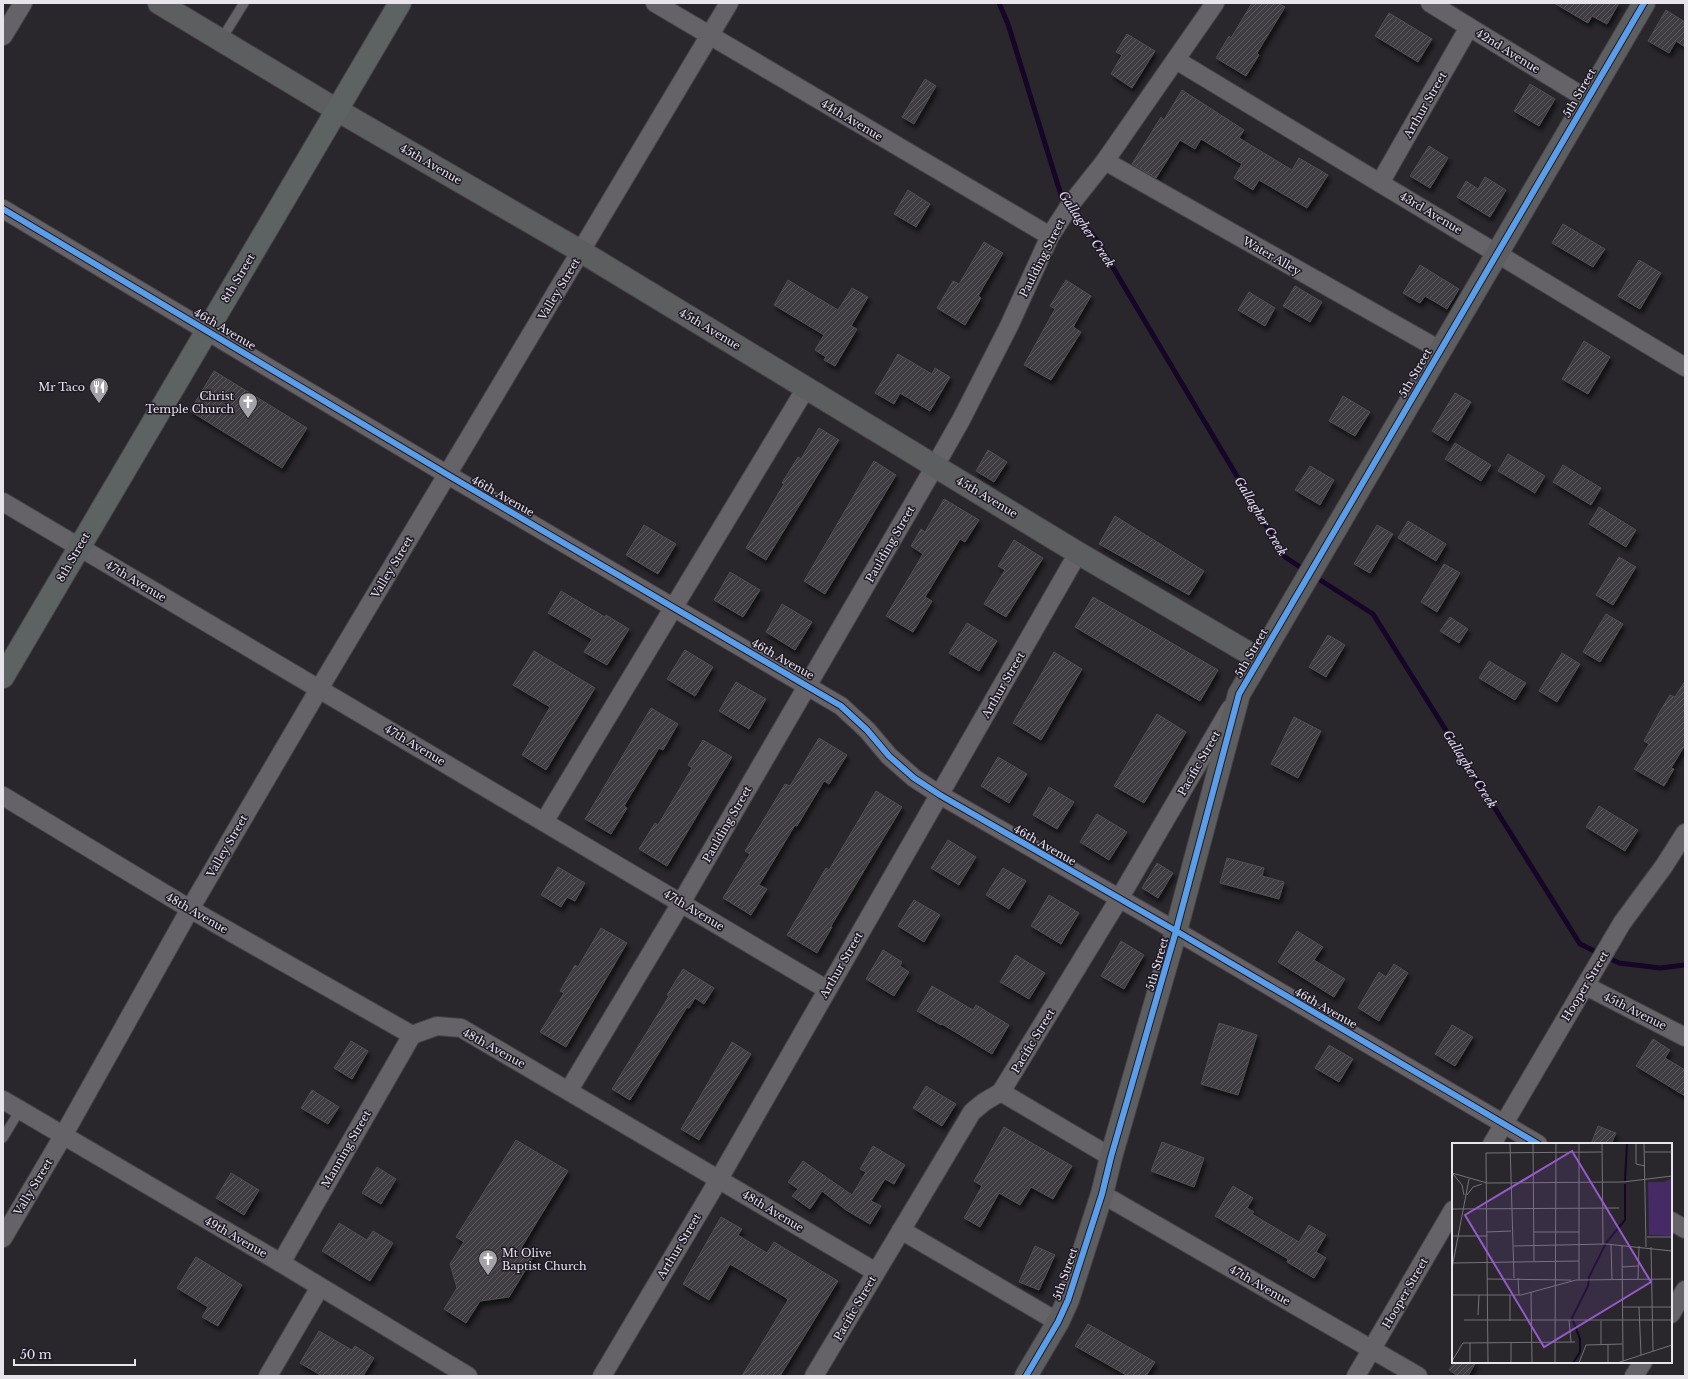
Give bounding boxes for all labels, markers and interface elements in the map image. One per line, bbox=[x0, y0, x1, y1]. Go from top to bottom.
street label: 42nd Avenue bbox=[1473, 26, 1543, 76]
street label: 5th Street bbox=[1559, 65, 1599, 120]
street label: Arthur Street bbox=[1400, 69, 1450, 141]
street label: 44th Avenue bbox=[819, 96, 885, 144]
street label: 45th Avenue bbox=[398, 141, 464, 187]
water label: Gallagher Creek bbox=[1056, 188, 1118, 270]
street label: 43rd Avenue bbox=[1397, 189, 1465, 237]
street label: Paulding Street bbox=[1016, 216, 1068, 299]
street label: Water Alley bbox=[1239, 233, 1304, 278]
street label: 8th Street bbox=[218, 250, 259, 305]
street label: Valley Street bbox=[534, 255, 583, 323]
street label: 46th Avenue bbox=[191, 305, 259, 353]
street label: 45th Avenue bbox=[677, 305, 743, 353]
street label: 5th Street bbox=[1395, 345, 1435, 400]
restaurant icon: Mr Taco bbox=[88, 376, 110, 404]
place label: Mr Taco bbox=[38, 380, 85, 394]
place label: Christ Temple Church bbox=[145, 389, 235, 416]
church icon: Christ Temple Church bbox=[237, 391, 259, 419]
street label: 46th Avenue bbox=[469, 472, 537, 520]
street label: 45th Avenue bbox=[954, 473, 1020, 521]
water label: Gallagher Creek bbox=[1232, 474, 1290, 558]
street label: Paulding Street bbox=[862, 503, 918, 585]
street label: 8th Street bbox=[53, 529, 93, 584]
street label: Valley Street bbox=[367, 533, 416, 601]
street label: 47th Avenue bbox=[103, 557, 169, 605]
street label: 5th Street bbox=[1231, 625, 1271, 680]
street label: 46th Avenue bbox=[749, 635, 817, 683]
street label: Arthur Street bbox=[978, 649, 1028, 721]
street label: 47th Avenue bbox=[382, 721, 448, 769]
street label: Pacific Street bbox=[1175, 727, 1224, 798]
water label: Gallagher Creek bbox=[1440, 727, 1500, 811]
street label: Paulding Street bbox=[699, 783, 755, 865]
street label: Valley Street bbox=[203, 811, 251, 881]
street label: 46th Avenue bbox=[1011, 821, 1079, 869]
street label: 47th Avenue bbox=[661, 886, 727, 934]
street label: 48th Avenue bbox=[163, 890, 231, 936]
street label: Arthur Street bbox=[816, 929, 866, 1001]
street label: 5th Street bbox=[1143, 935, 1171, 992]
street label: Hooper Street bbox=[1559, 948, 1612, 1024]
street label: 46th Avenue bbox=[1292, 984, 1360, 1032]
street label: 45th Avenue bbox=[1601, 989, 1669, 1033]
street label: Pacific Street bbox=[1008, 1006, 1058, 1076]
street label: 48th Avenue bbox=[460, 1025, 528, 1071]
street label: Manning Street bbox=[318, 1107, 374, 1190]
inset map bbox=[1452, 1143, 1672, 1363]
street label: Vally Street bbox=[10, 1155, 56, 1219]
street label: 48th Avenue bbox=[740, 1187, 806, 1235]
street label: Arthur Street bbox=[653, 1210, 704, 1282]
street label: 49th Avenue bbox=[202, 1213, 270, 1261]
street label: 5th Street bbox=[1050, 1245, 1081, 1302]
place label: Mt Olive Baptist Church bbox=[502, 1246, 587, 1273]
church icon: Mt Olive Baptist Church bbox=[477, 1248, 499, 1276]
street label: Hooper Street bbox=[1379, 1254, 1431, 1331]
street label: 47th Avenue bbox=[1227, 1262, 1293, 1308]
street label: Pacific Street bbox=[831, 1272, 880, 1343]
scale bar bbox=[14, 1341, 135, 1367]
text: 50 m bbox=[20, 1347, 52, 1362]

